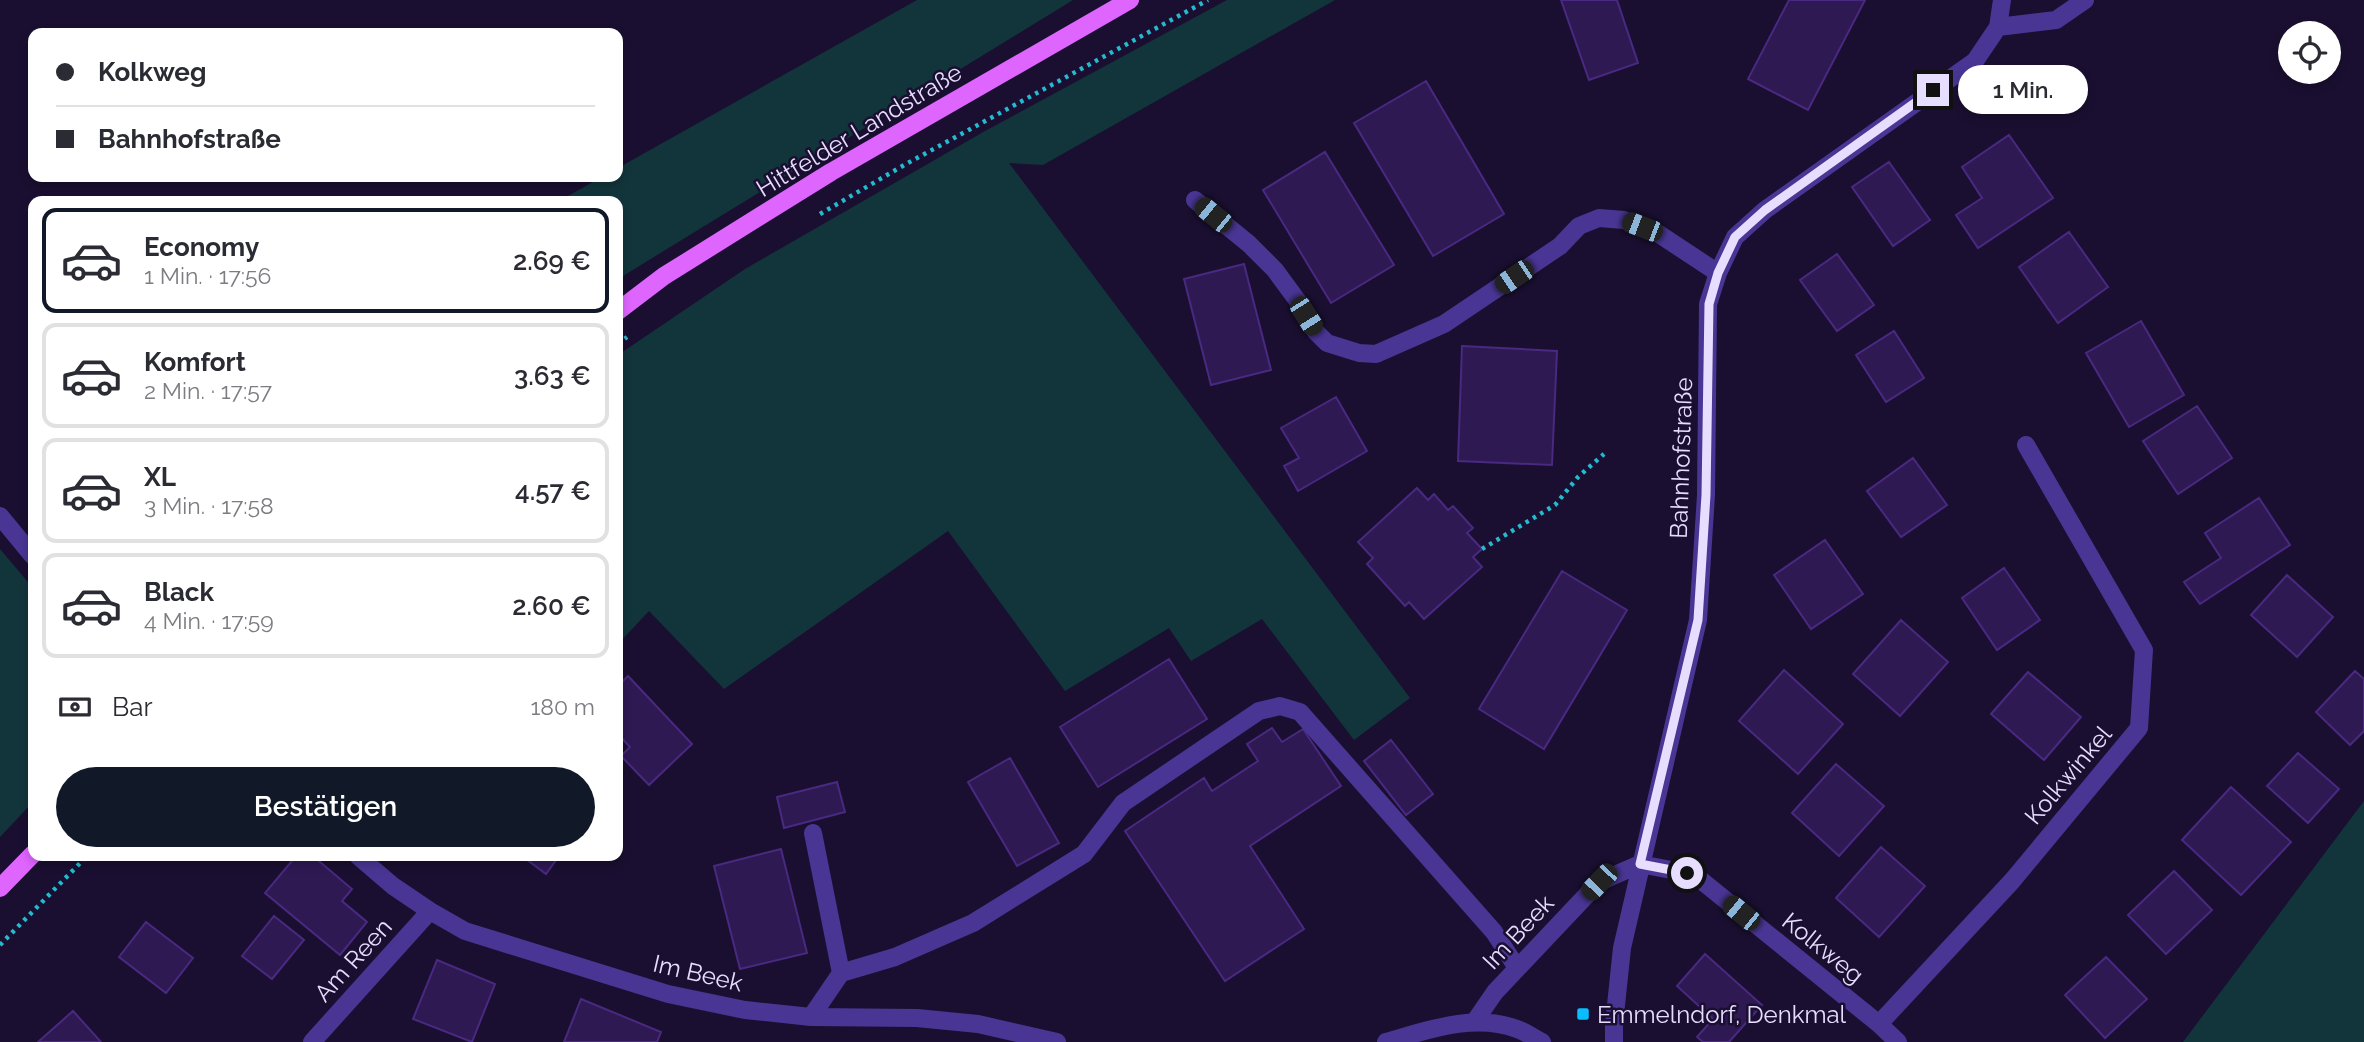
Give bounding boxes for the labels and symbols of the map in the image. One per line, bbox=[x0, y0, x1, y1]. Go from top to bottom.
street label: Hittfelder Landstraße bbox=[751, 57, 967, 203]
callout: 1 Min. bbox=[1958, 66, 2087, 114]
route end bbox=[1917, 74, 1949, 106]
car bbox=[1191, 194, 1236, 236]
car bbox=[1619, 210, 1666, 244]
car bbox=[1491, 257, 1538, 297]
car bbox=[1286, 293, 1327, 339]
street label: Bahnhofstraße bbox=[1664, 377, 1698, 539]
street label: Kolkwinkel bbox=[2018, 719, 2118, 830]
route start bbox=[1671, 857, 1703, 889]
car bbox=[1577, 860, 1622, 904]
street label: Im Beek bbox=[1476, 889, 1560, 975]
car bbox=[1719, 892, 1764, 934]
street label: Kolkweg bbox=[1776, 906, 1870, 990]
street label: Am Reen bbox=[308, 912, 398, 1008]
street label: Im Beek bbox=[650, 949, 746, 997]
place label: Emmelndorf, Denkmal bbox=[1597, 1000, 1847, 1029]
marker: Emmelndorf, Denkmal bbox=[1575, 1006, 1591, 1022]

